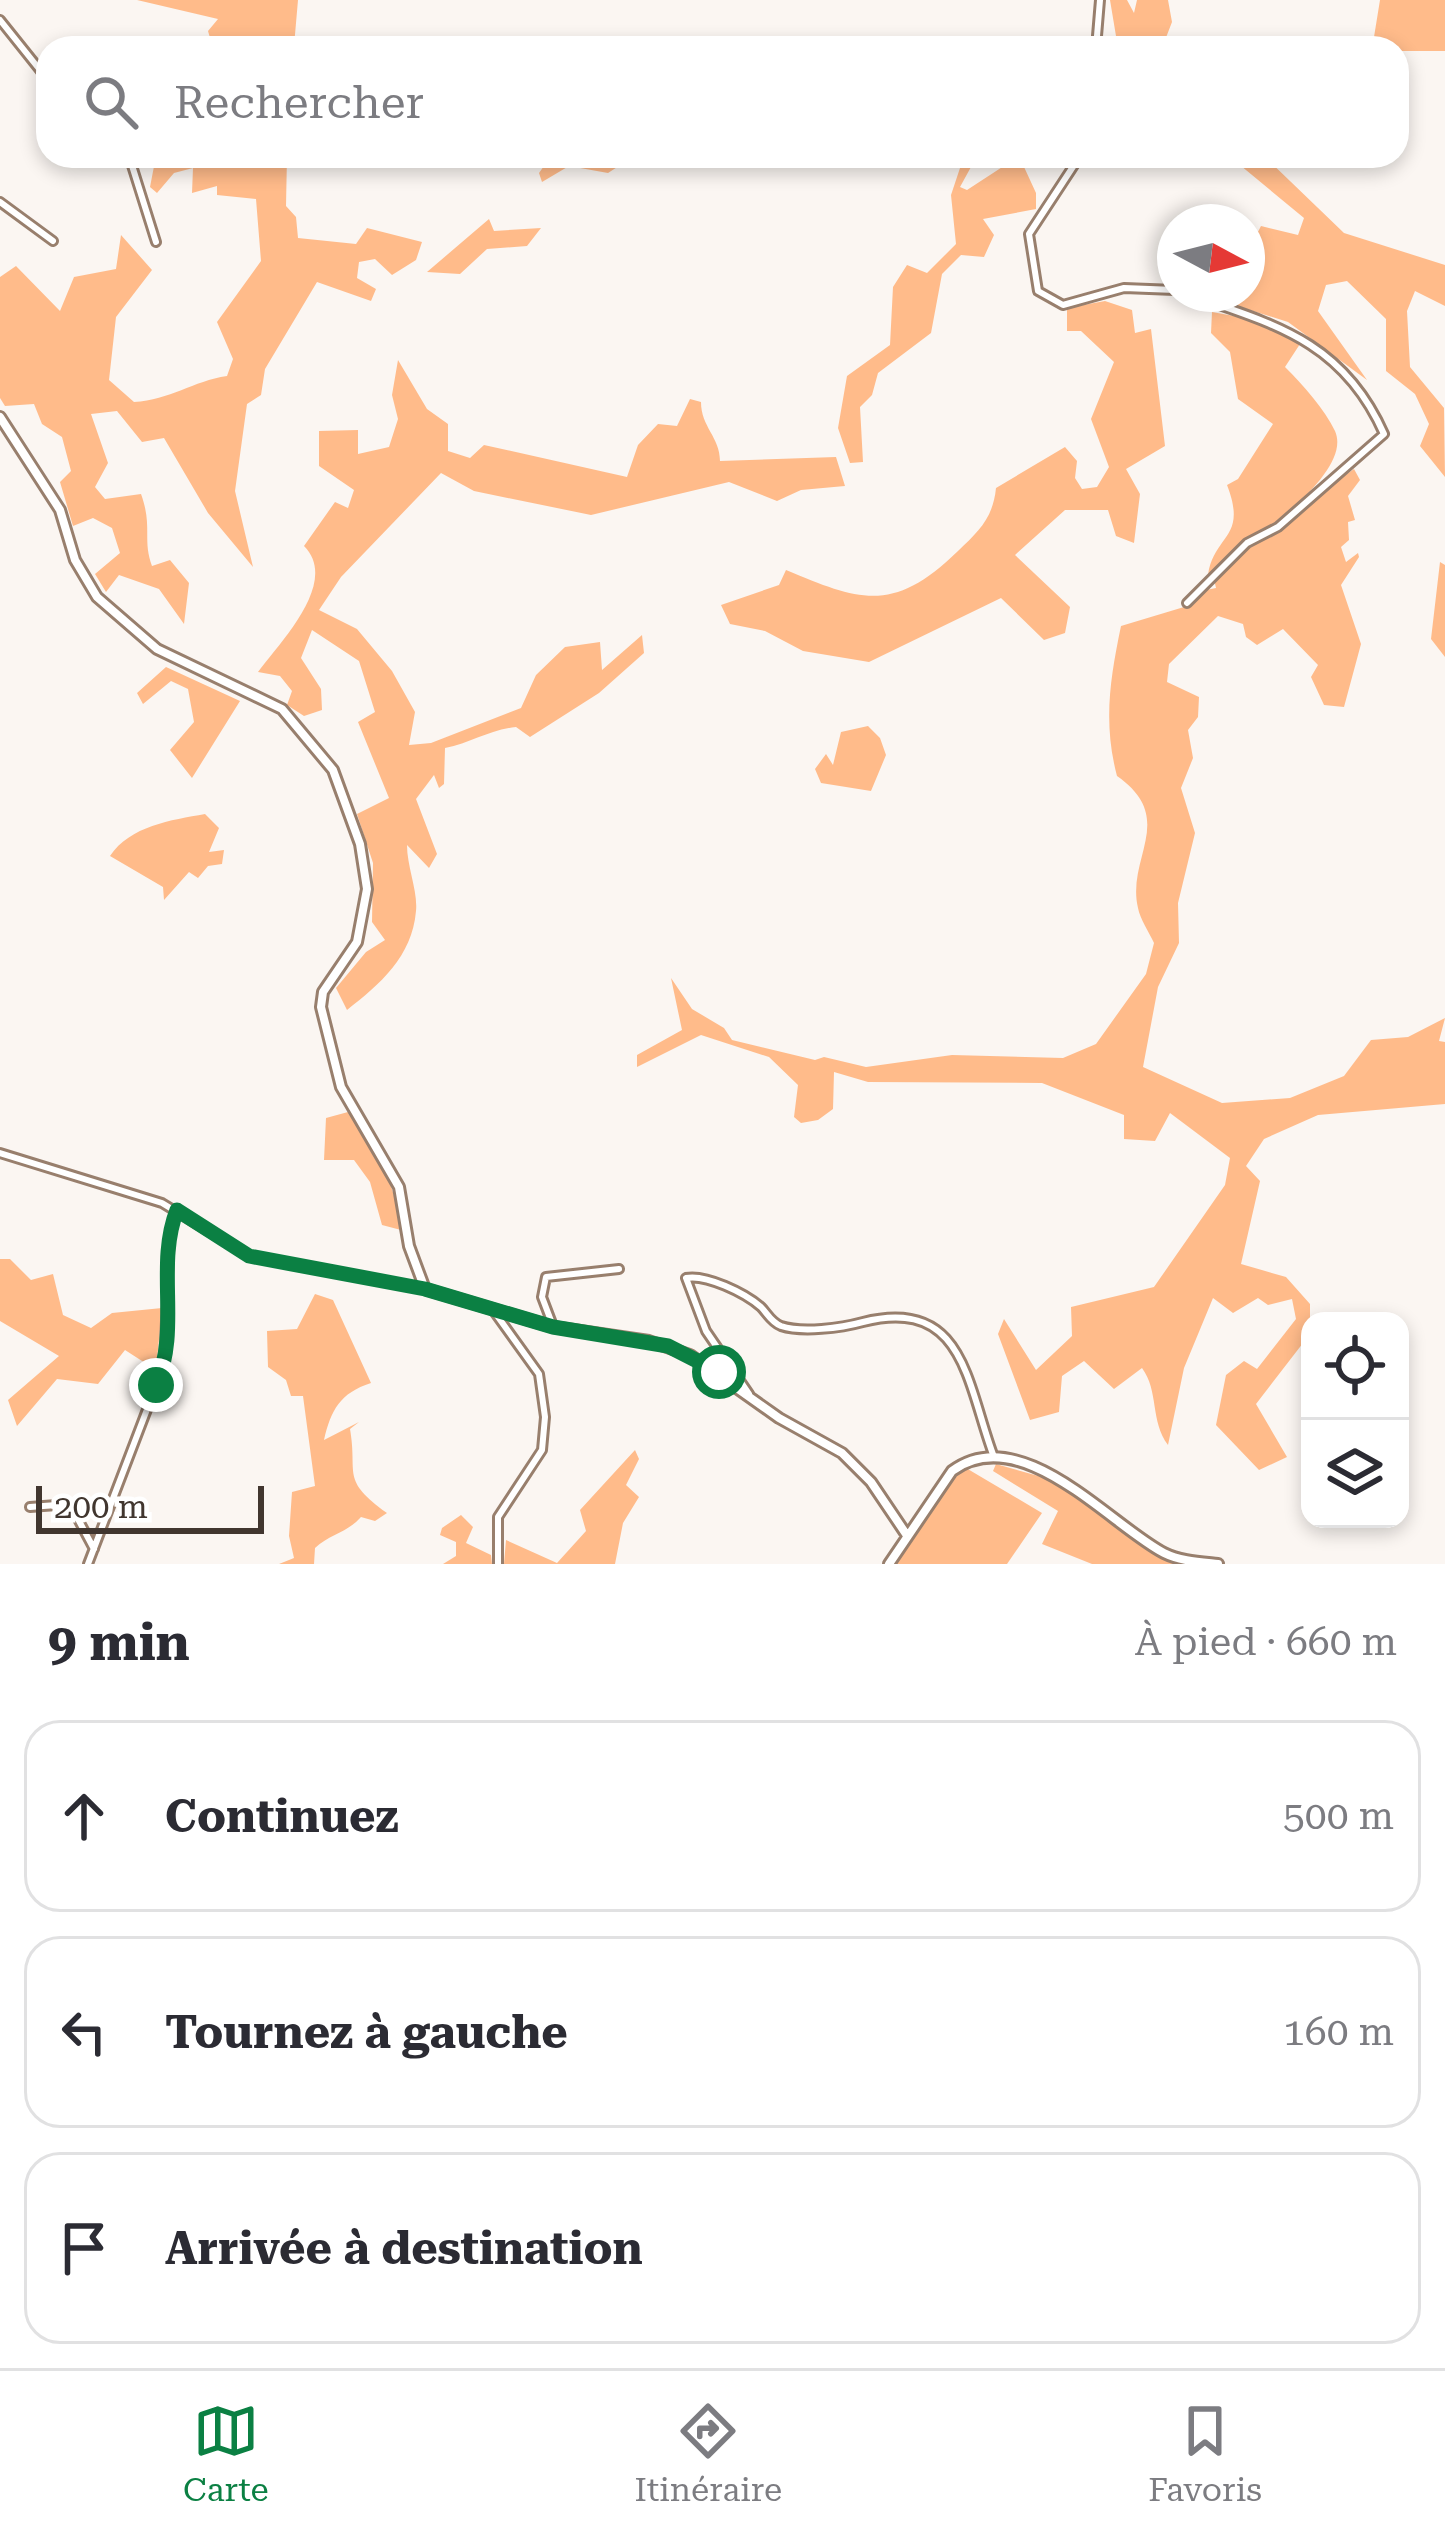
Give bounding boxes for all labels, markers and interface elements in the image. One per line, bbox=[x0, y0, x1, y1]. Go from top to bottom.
search box bbox=[36, 36, 1409, 168]
icon: search bbox=[78, 69, 144, 135]
text: Rechercher bbox=[174, 76, 424, 129]
north arrow bbox=[1157, 204, 1265, 312]
map controls bbox=[1301, 1312, 1409, 1528]
button: locate bbox=[1301, 1312, 1409, 1420]
route start bbox=[692, 1345, 746, 1399]
route end bbox=[129, 1358, 183, 1412]
button: layers bbox=[1301, 1420, 1409, 1528]
scale bar bbox=[36, 1480, 264, 1533]
text: 200 m bbox=[54, 1487, 148, 1526]
text: 9 min bbox=[48, 1613, 190, 1672]
text: À pied · 660 m bbox=[1135, 1619, 1397, 1665]
icon: ahead bbox=[51, 1783, 117, 1849]
text: Continuez bbox=[165, 1790, 399, 1843]
text: 500 m bbox=[1283, 1793, 1394, 1839]
icon: left bbox=[51, 1999, 117, 2065]
text: Tournez à gauche bbox=[165, 2006, 568, 2059]
text: 160 m bbox=[1283, 2009, 1394, 2055]
icon: arrive bbox=[51, 2215, 117, 2281]
text: Arrivée à destination bbox=[165, 2222, 643, 2275]
tab: Carte bbox=[183, 2398, 269, 2509]
tab: Itinéraire bbox=[635, 2398, 782, 2509]
tab: Favoris bbox=[1148, 2398, 1262, 2509]

